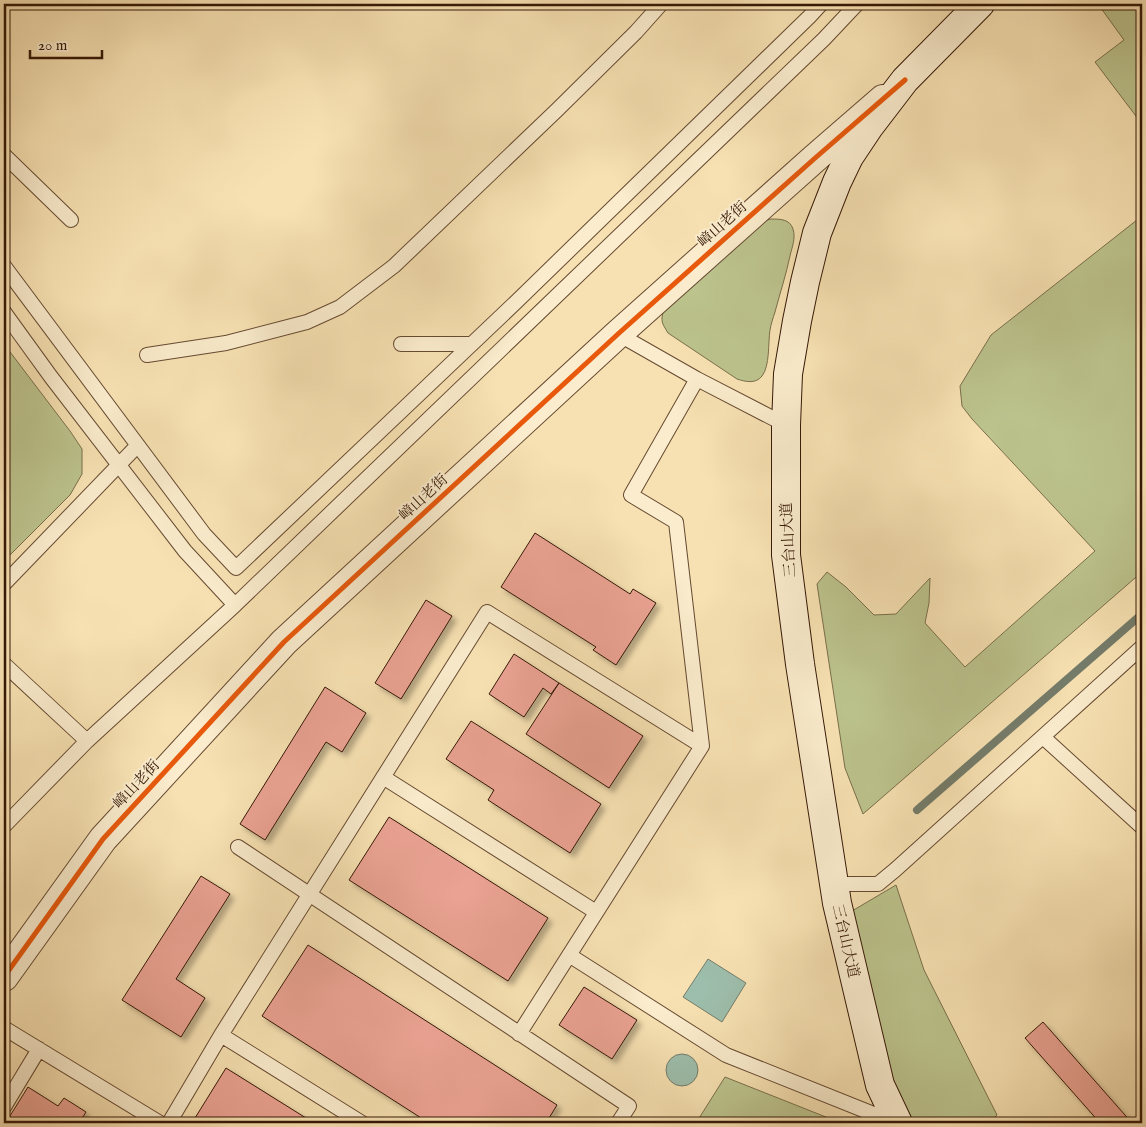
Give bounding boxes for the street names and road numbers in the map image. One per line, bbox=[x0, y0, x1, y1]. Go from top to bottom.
street label: 嶂山老街 bbox=[694, 197, 751, 252]
street label: 嶂山老街 bbox=[395, 470, 452, 525]
street label: 三台山大道 bbox=[777, 502, 800, 578]
street label: 嶂山老街 bbox=[109, 756, 164, 813]
street label: 三台山大道 bbox=[828, 902, 863, 980]

